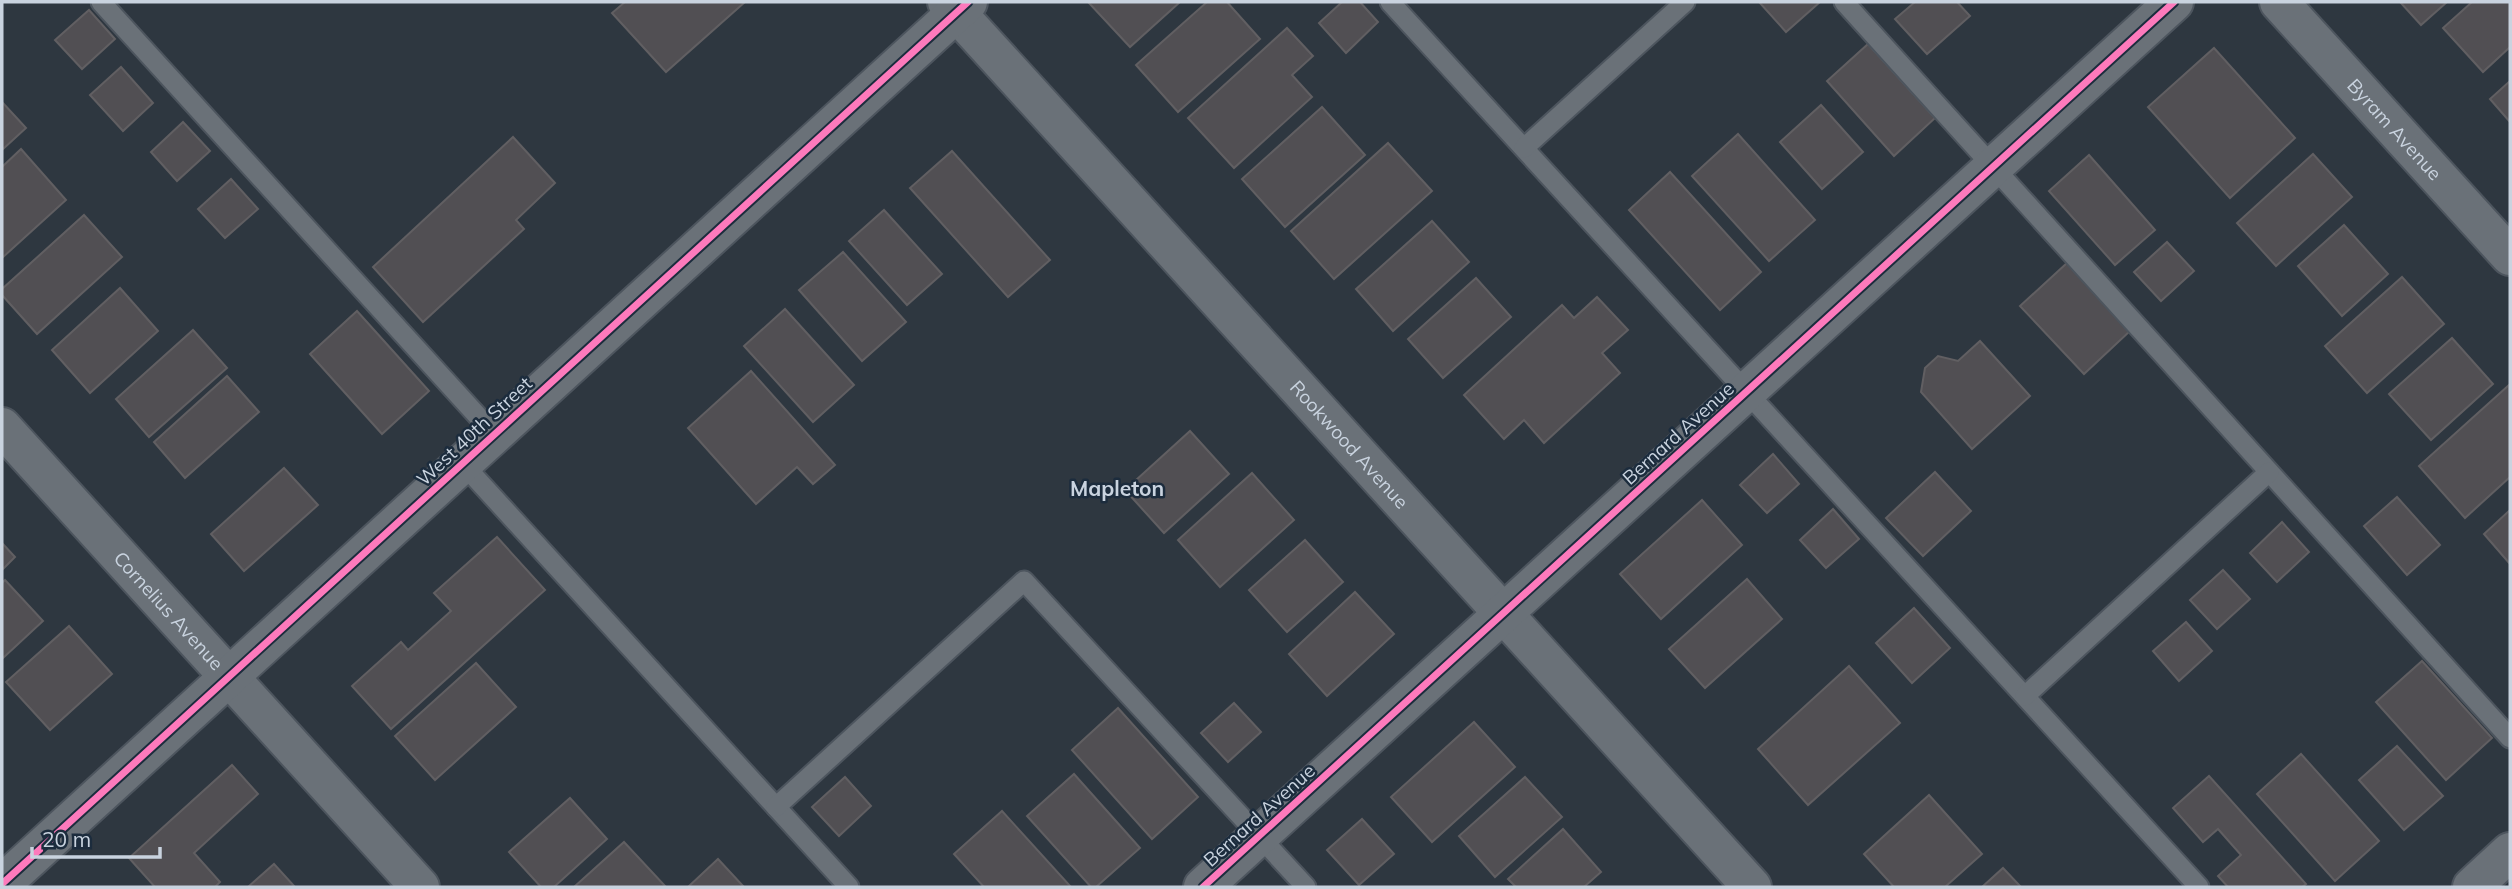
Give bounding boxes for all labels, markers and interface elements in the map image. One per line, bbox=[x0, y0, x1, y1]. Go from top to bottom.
street label: Byram Avenue bbox=[2342, 73, 2447, 185]
street label: West 40th Street bbox=[411, 371, 537, 491]
street label: Rookwood Avenue bbox=[1285, 375, 1414, 513]
street label: Bernard Avenue bbox=[1617, 377, 1739, 489]
district label: Mapleton bbox=[1070, 475, 1164, 501]
street label: Cornelius Avenue bbox=[109, 546, 229, 675]
street label: Bernard Avenue bbox=[1198, 759, 1320, 871]
scale bar bbox=[32, 816, 159, 860]
text: 20 m bbox=[42, 826, 91, 852]

